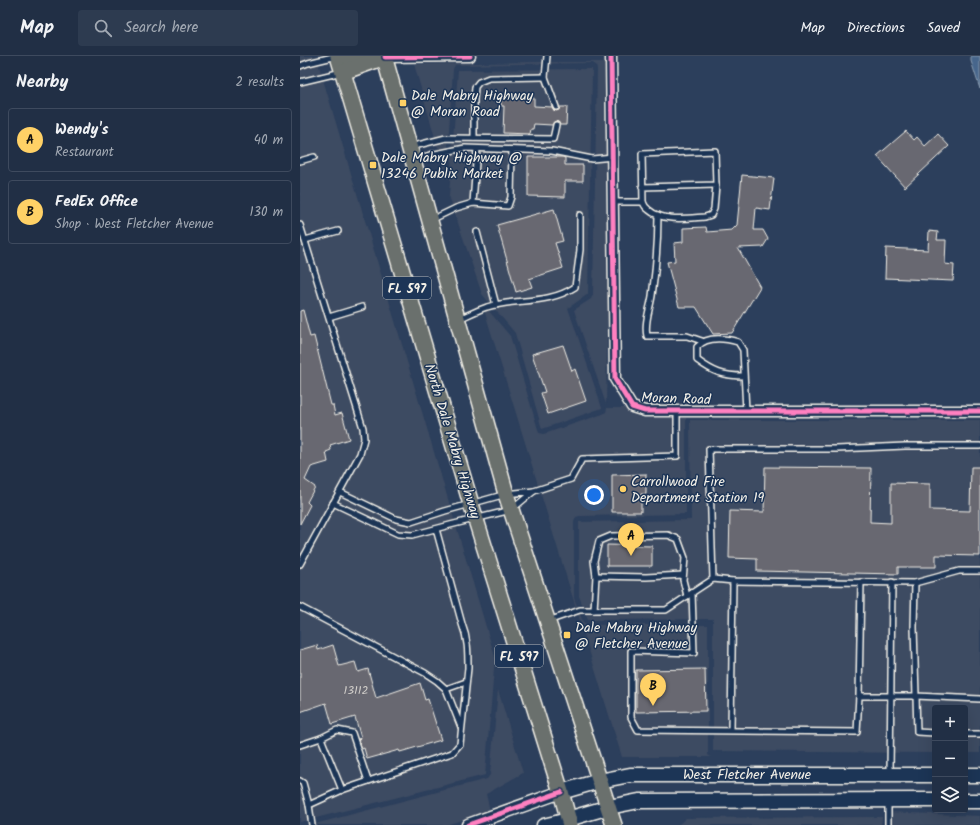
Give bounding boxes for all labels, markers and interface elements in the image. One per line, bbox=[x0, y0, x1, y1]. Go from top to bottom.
search box bbox=[78, 10, 358, 46]
text: Map bbox=[20, 13, 54, 43]
text: Search here bbox=[124, 16, 198, 40]
icon: search bbox=[92, 17, 114, 39]
text: Map bbox=[800, 17, 825, 39]
text: Directions bbox=[847, 17, 905, 39]
text: Saved bbox=[927, 17, 960, 39]
text: Nearby bbox=[16, 69, 68, 96]
text: 2 results bbox=[236, 72, 284, 93]
place label: Dale Mabry Highway @ Moran Road bbox=[411, 85, 534, 123]
marker: Dale Mabry Highway @ Moran Road bbox=[398, 98, 408, 108]
text: Wendy's bbox=[55, 118, 109, 142]
text: A bbox=[26, 130, 34, 151]
text: 40 m bbox=[254, 130, 283, 151]
text: Restaurant bbox=[55, 142, 114, 163]
place label: Dale Mabry Highway @ 13246 Publix Market bbox=[381, 147, 522, 185]
marker: Dale Mabry Highway @ 13246 Publix Market bbox=[368, 160, 378, 170]
text: FedEx Office bbox=[55, 190, 138, 214]
text: B bbox=[26, 202, 34, 223]
text: 130 m bbox=[249, 202, 283, 223]
text: Shop · West Fletcher Avenue bbox=[55, 214, 214, 235]
road number: FL 597 bbox=[383, 277, 431, 299]
street label: North Dale Mabry Highway bbox=[418, 361, 486, 522]
street label: Moran Road bbox=[641, 387, 712, 411]
place label: Carrollwood Fire Department Station 19 bbox=[631, 471, 765, 509]
marker: Carrollwood Fire Department Station 19 bbox=[618, 484, 628, 494]
your location bbox=[584, 485, 604, 505]
pin: A bbox=[618, 523, 644, 556]
place label: Dale Mabry Highway @ Fletcher Avenue bbox=[575, 617, 698, 655]
marker: Dale Mabry Highway @ Fletcher Avenue bbox=[562, 630, 572, 640]
road number: FL 597 bbox=[495, 645, 543, 667]
pin: B bbox=[640, 673, 666, 706]
house number: 13112 bbox=[343, 681, 369, 700]
map controls bbox=[932, 705, 968, 813]
button: + bbox=[932, 705, 968, 741]
button: − bbox=[932, 741, 968, 777]
street label: West Fletcher Avenue bbox=[683, 764, 812, 786]
button: layers bbox=[932, 777, 968, 813]

